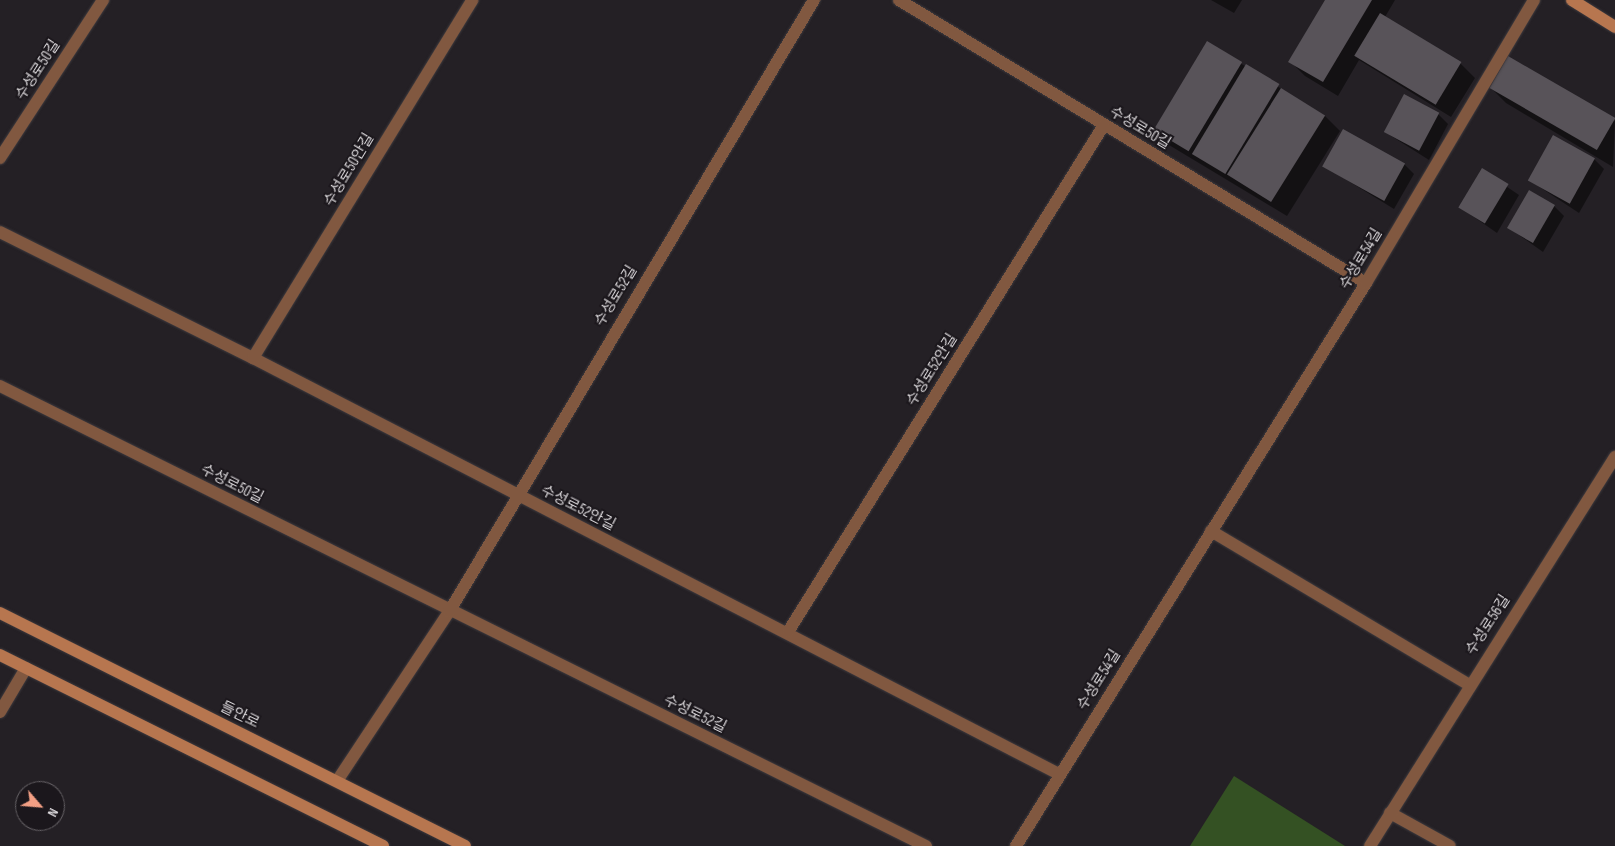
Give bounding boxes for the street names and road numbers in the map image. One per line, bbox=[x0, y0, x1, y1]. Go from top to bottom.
street label: 수성로50길 bbox=[12, 37, 64, 103]
street label: 수성로50길 bbox=[1106, 103, 1174, 153]
street label: 수성로50안길 bbox=[320, 130, 378, 210]
street label: 수성로54길 bbox=[1336, 225, 1386, 293]
street label: 수성로52길 bbox=[591, 262, 641, 330]
street label: 수성로52안길 bbox=[903, 331, 961, 409]
street label: 수성로50길 bbox=[198, 461, 266, 507]
street label: 수성로52안길 bbox=[538, 482, 618, 534]
street label: 수성로56길 bbox=[1462, 592, 1514, 658]
street label: 수성로54길 bbox=[1073, 647, 1125, 713]
street label: 수성로52길 bbox=[661, 691, 729, 737]
street label: 들안로 bbox=[217, 698, 263, 732]

